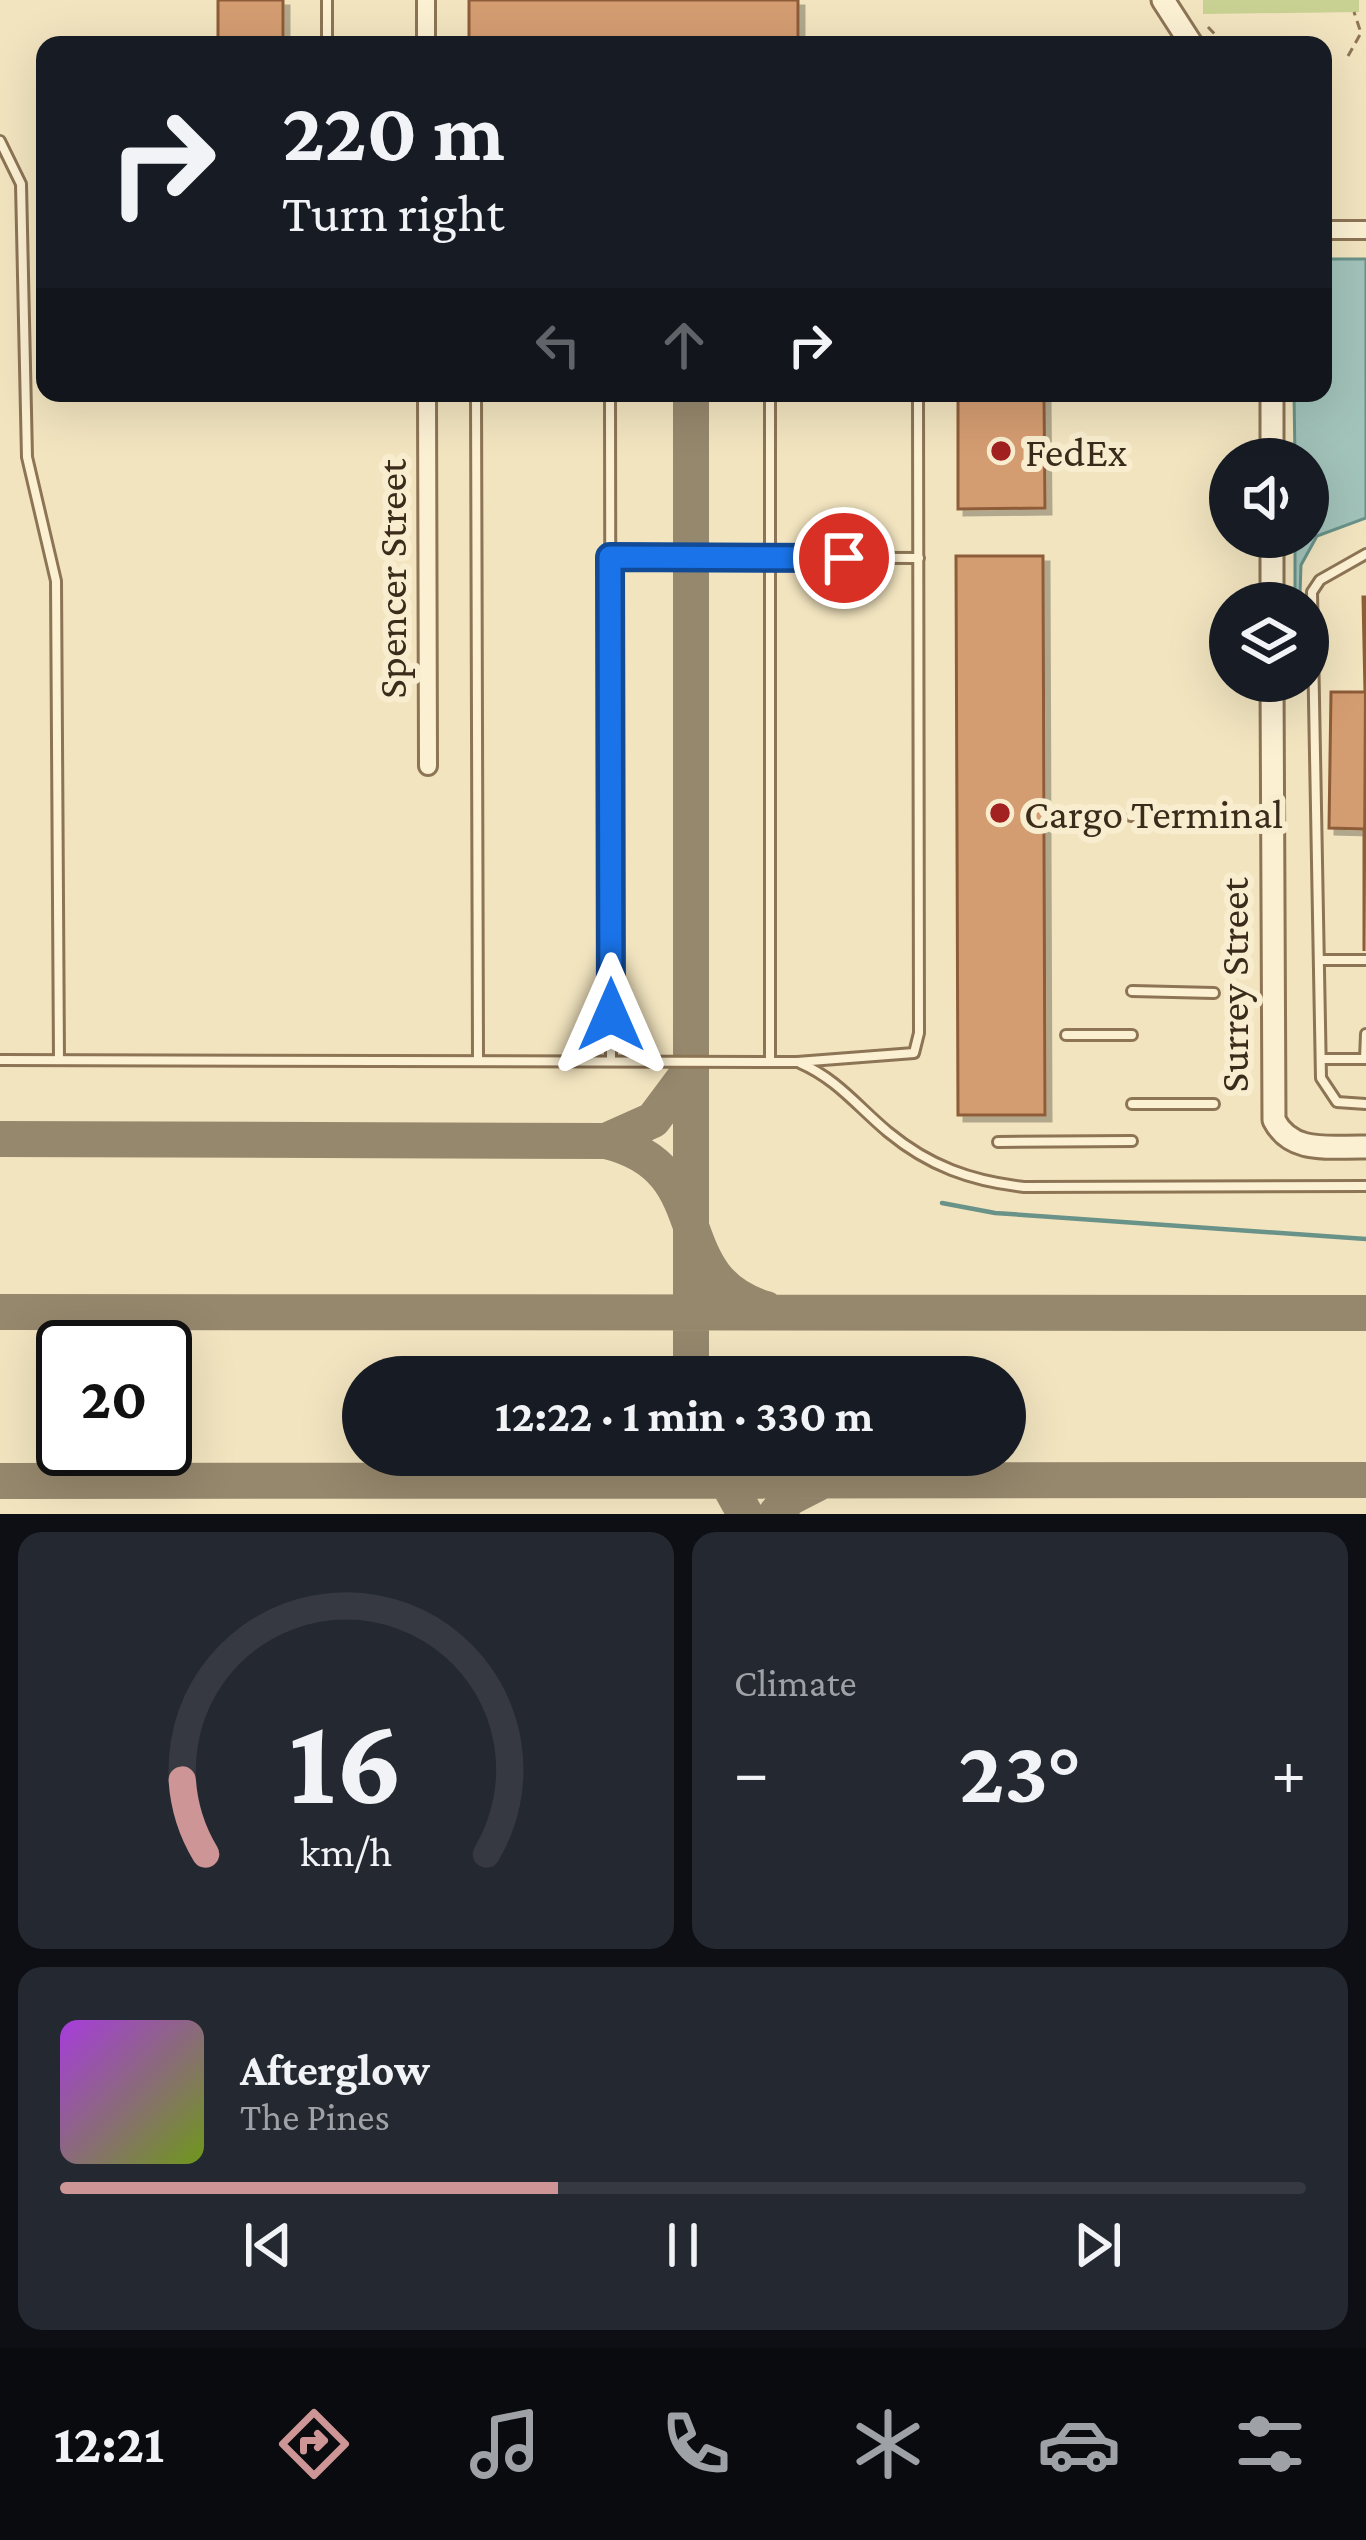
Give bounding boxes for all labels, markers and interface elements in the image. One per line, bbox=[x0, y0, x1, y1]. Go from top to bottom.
icon: right bbox=[84, 84, 240, 240]
text: 220 m bbox=[282, 85, 505, 178]
text: Turn right bbox=[282, 183, 504, 243]
icon: left bbox=[525, 312, 591, 378]
icon: ahead bbox=[651, 312, 717, 378]
icon: right bbox=[777, 312, 843, 378]
place label: FedEx bbox=[1025, 428, 1127, 475]
marker: FedEx bbox=[988, 438, 1014, 464]
map controls bbox=[1209, 438, 1329, 702]
button: sound bbox=[1209, 438, 1329, 558]
street label: Spencer Street bbox=[368, 458, 415, 699]
pin bbox=[793, 507, 895, 609]
icon: arrive bbox=[811, 525, 877, 591]
button: layers bbox=[1209, 582, 1329, 702]
place label: Cargo Terminal bbox=[1024, 790, 1283, 837]
marker: Cargo Terminal bbox=[987, 800, 1013, 826]
street label: Surrey Street bbox=[1210, 876, 1257, 1092]
position arrow bbox=[548, 952, 674, 1078]
speed limit sign: 20 bbox=[36, 1320, 192, 1476]
text: 12:22 · 1 min · 330 m bbox=[495, 1391, 873, 1441]
text: Climate bbox=[734, 1661, 857, 1704]
text: 16 bbox=[289, 1691, 403, 1830]
text: 23° bbox=[958, 1721, 1082, 1821]
text: − bbox=[734, 1735, 769, 1808]
text: + bbox=[1271, 1735, 1306, 1808]
text: km/h bbox=[300, 1827, 392, 1874]
text: Afterglow bbox=[240, 2045, 430, 2095]
text: The Pines bbox=[240, 2095, 390, 2138]
icon: previous bbox=[235, 2212, 301, 2278]
icon: pause bbox=[650, 2212, 716, 2278]
icon: next bbox=[1065, 2212, 1131, 2278]
icon: directions bbox=[272, 2402, 356, 2486]
icon: music bbox=[463, 2402, 547, 2486]
icon: phone bbox=[654, 2402, 738, 2486]
icon: climate bbox=[846, 2402, 930, 2486]
icon: car bbox=[1037, 2402, 1121, 2486]
icon: filters bbox=[1228, 2402, 1312, 2486]
text: 12:21 bbox=[54, 2414, 164, 2474]

